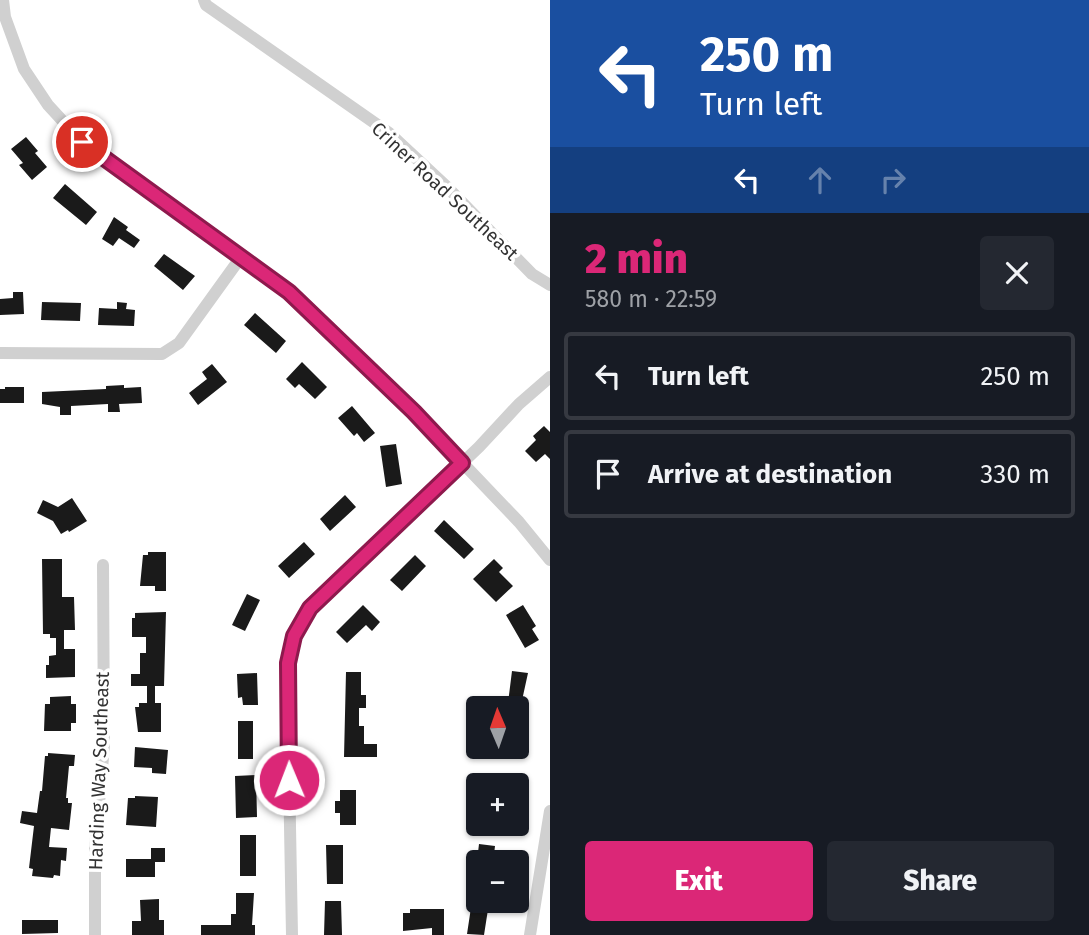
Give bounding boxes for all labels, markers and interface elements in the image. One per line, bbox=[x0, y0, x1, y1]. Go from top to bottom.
text: 250 m bbox=[700, 25, 833, 84]
icon: left bbox=[585, 28, 676, 119]
text: Turn left bbox=[700, 85, 822, 123]
pin bbox=[52, 112, 112, 172]
street label: Criner Road Southeast bbox=[367, 117, 523, 265]
icon: arrive bbox=[63, 123, 101, 161]
icon: left bbox=[728, 161, 766, 199]
icon: ahead bbox=[801, 161, 839, 199]
icon: right bbox=[874, 161, 912, 199]
text: 2 min bbox=[585, 234, 688, 284]
button: close bbox=[980, 236, 1054, 310]
text: 580 m · 22:59 bbox=[585, 285, 717, 313]
icon: left bbox=[589, 357, 627, 395]
text: Turn left bbox=[648, 361, 749, 392]
text: 250 m bbox=[980, 361, 1050, 392]
icon: arrive bbox=[589, 455, 627, 493]
text: Arrive at destination bbox=[648, 459, 892, 490]
text: 330 m bbox=[980, 459, 1050, 490]
street label: Harding Way Southeast bbox=[84, 671, 114, 871]
north arrow bbox=[466, 696, 528, 760]
map controls bbox=[466, 696, 529, 913]
position arrow bbox=[252, 743, 326, 817]
button: + bbox=[466, 773, 529, 836]
button: Exit bbox=[585, 841, 813, 921]
button: Share bbox=[827, 841, 1054, 921]
button: − bbox=[466, 850, 529, 913]

